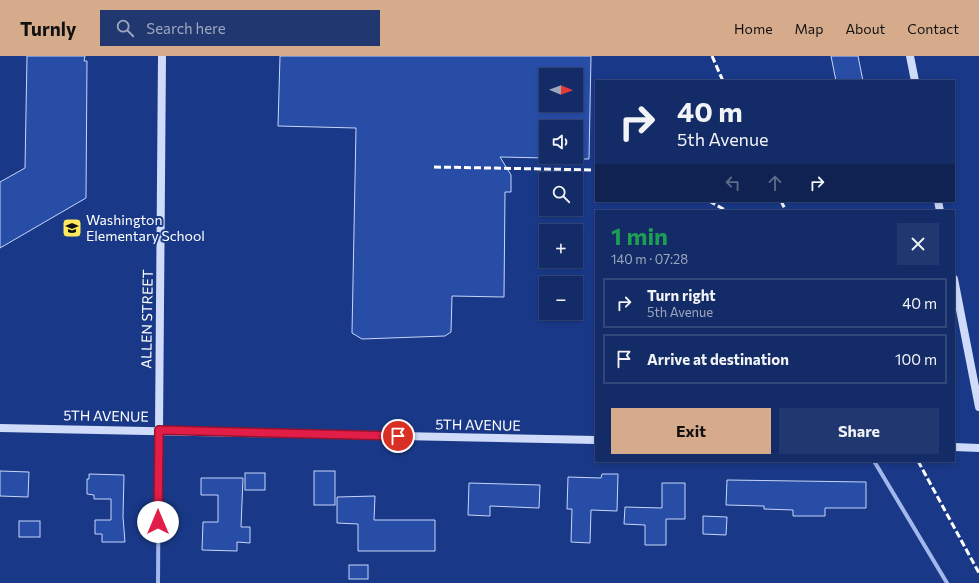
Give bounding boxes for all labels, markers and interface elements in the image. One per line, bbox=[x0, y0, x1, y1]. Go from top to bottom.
search box bbox=[100, 10, 380, 46]
text: Turnly bbox=[20, 17, 76, 40]
icon: search bbox=[114, 17, 136, 39]
text: Search here bbox=[146, 19, 226, 37]
text: Home bbox=[734, 20, 773, 37]
text: Map bbox=[795, 20, 823, 37]
text: About bbox=[845, 20, 885, 37]
text: Contact bbox=[907, 20, 959, 37]
north arrow bbox=[539, 68, 583, 112]
map controls bbox=[539, 68, 583, 320]
text: 40 m bbox=[677, 94, 743, 128]
icon: right bbox=[611, 96, 663, 148]
button: sound bbox=[539, 120, 583, 164]
text: 5th Avenue bbox=[677, 128, 769, 150]
button: search bbox=[539, 172, 583, 216]
icon: left bbox=[722, 172, 744, 194]
icon: ahead bbox=[764, 172, 786, 194]
icon: right bbox=[806, 172, 828, 194]
place label: Washington Elementary School bbox=[86, 211, 205, 244]
school or university icon: Washington Elementary School bbox=[61, 217, 83, 239]
text: 1 min bbox=[611, 221, 668, 250]
button: close bbox=[897, 223, 939, 265]
button: + bbox=[539, 224, 583, 268]
text: 140 m · 07:28 bbox=[611, 251, 688, 267]
street label: ALLEN STREET bbox=[137, 269, 156, 369]
button: − bbox=[539, 276, 583, 320]
text: Turn right bbox=[647, 286, 716, 304]
icon: right bbox=[613, 292, 635, 314]
text: 40 m bbox=[902, 294, 937, 312]
text: 5th Avenue bbox=[647, 304, 713, 320]
icon: arrive bbox=[613, 348, 635, 370]
text: Arrive at destination bbox=[647, 350, 789, 368]
text: 100 m bbox=[895, 350, 937, 368]
street label: 5TH AVENUE bbox=[63, 406, 149, 425]
button: Exit bbox=[611, 408, 771, 454]
button: Share bbox=[779, 408, 939, 454]
street label: 5TH AVENUE bbox=[435, 415, 521, 434]
pin bbox=[381, 419, 415, 453]
icon: arrive bbox=[387, 425, 409, 447]
position arrow bbox=[137, 501, 179, 543]

